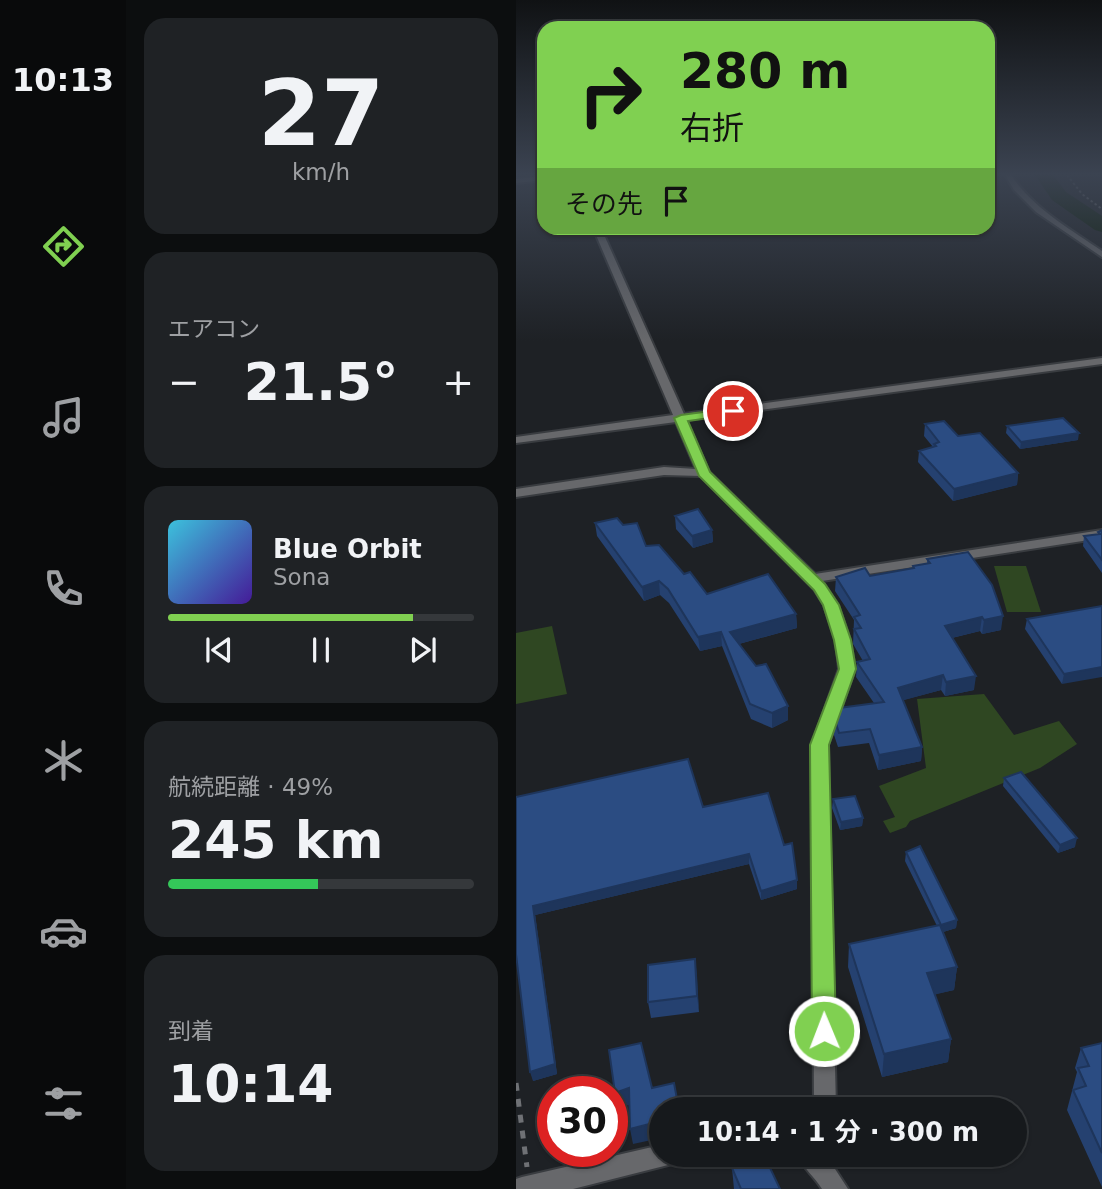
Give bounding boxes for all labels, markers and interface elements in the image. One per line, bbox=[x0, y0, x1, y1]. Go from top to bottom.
text: 280 m bbox=[680, 43, 850, 100]
icon: right bbox=[565, 49, 656, 140]
text: 10:13 bbox=[12, 61, 114, 99]
text: 27 bbox=[258, 61, 384, 166]
text: 右折 bbox=[680, 109, 744, 147]
text: km/h bbox=[292, 159, 350, 185]
icon: arrive bbox=[657, 182, 695, 220]
text: その先 bbox=[565, 189, 643, 219]
icon: directions bbox=[39, 222, 88, 271]
text: エアコン bbox=[168, 316, 260, 342]
text: 21.5° bbox=[244, 352, 398, 412]
text: − bbox=[168, 360, 200, 404]
text: + bbox=[442, 360, 474, 404]
pin bbox=[703, 381, 763, 441]
icon: arrive bbox=[714, 392, 752, 430]
icon: music bbox=[39, 393, 88, 442]
text: Blue Orbit bbox=[273, 534, 422, 564]
icon: phone bbox=[39, 564, 88, 613]
text: Sona bbox=[273, 564, 330, 590]
icon: previous bbox=[200, 631, 238, 669]
icon: pause bbox=[302, 631, 340, 669]
icon: next bbox=[404, 631, 442, 669]
icon: climate bbox=[39, 736, 88, 785]
text: 航続距離 · 49% bbox=[168, 774, 333, 800]
text: 245 km bbox=[168, 810, 383, 870]
icon: car bbox=[39, 907, 88, 956]
position arrow bbox=[787, 994, 861, 1068]
text: 到着 bbox=[168, 1018, 214, 1044]
text: 10:14 bbox=[168, 1054, 334, 1114]
speed limit sign: 30 bbox=[537, 1076, 628, 1167]
icon: filters bbox=[39, 1079, 88, 1128]
text: 10:14 · 1 分 · 300 m bbox=[697, 1117, 979, 1147]

